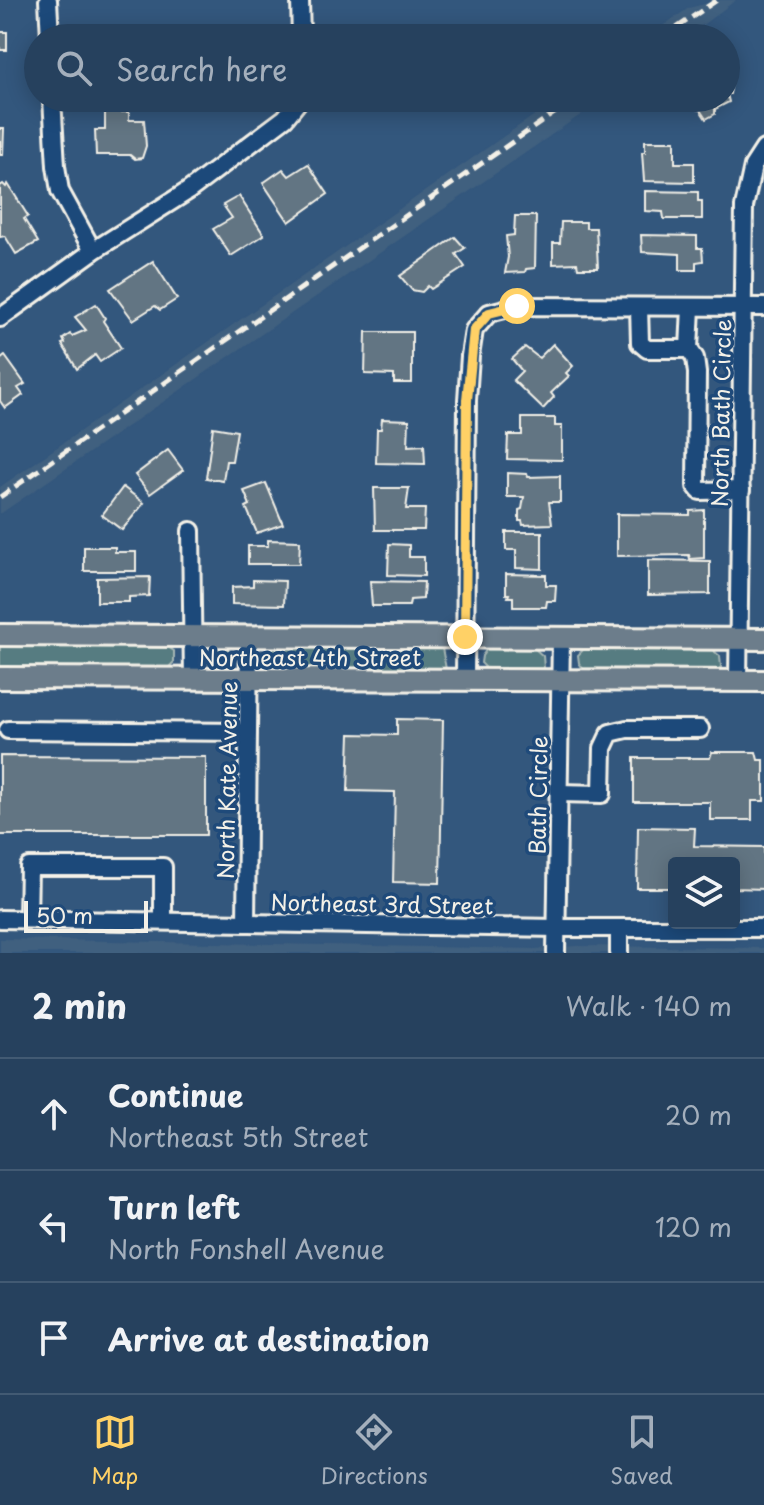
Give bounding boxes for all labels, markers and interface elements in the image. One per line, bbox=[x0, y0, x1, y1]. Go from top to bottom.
search box bbox=[24, 24, 740, 112]
icon: search bbox=[52, 46, 96, 90]
text: Search here bbox=[116, 46, 288, 91]
route start bbox=[499, 288, 535, 324]
street label: North Bath Circle bbox=[702, 319, 738, 507]
route end bbox=[447, 619, 483, 655]
street label: Northeast 4th Street bbox=[199, 640, 421, 673]
street label: North Kate Avenue bbox=[208, 681, 244, 879]
street label: Bath Circle bbox=[519, 735, 555, 855]
map controls bbox=[668, 857, 740, 929]
button: layers bbox=[668, 857, 740, 929]
street label: Northeast 3rd Street bbox=[270, 885, 494, 921]
scale bar bbox=[24, 897, 148, 933]
text: 50 m bbox=[36, 898, 93, 931]
text: 2 min bbox=[32, 979, 127, 1031]
text: Walk · 140 m bbox=[566, 986, 732, 1025]
text: Continue bbox=[108, 1072, 243, 1117]
icon: ahead bbox=[32, 1092, 76, 1136]
text: 20 m bbox=[665, 1095, 732, 1134]
text: Northeast 5th Street bbox=[108, 1117, 368, 1156]
text: Turn left bbox=[108, 1184, 240, 1229]
icon: left bbox=[32, 1204, 76, 1248]
text: 120 m bbox=[655, 1207, 732, 1246]
text: North Fonshell Avenue bbox=[108, 1229, 385, 1268]
icon: arrive bbox=[32, 1316, 76, 1360]
text: Arrive at destination bbox=[108, 1316, 430, 1361]
tab: Map bbox=[91, 1410, 138, 1491]
tab: Directions bbox=[321, 1410, 428, 1491]
tab: Saved bbox=[610, 1410, 673, 1491]

